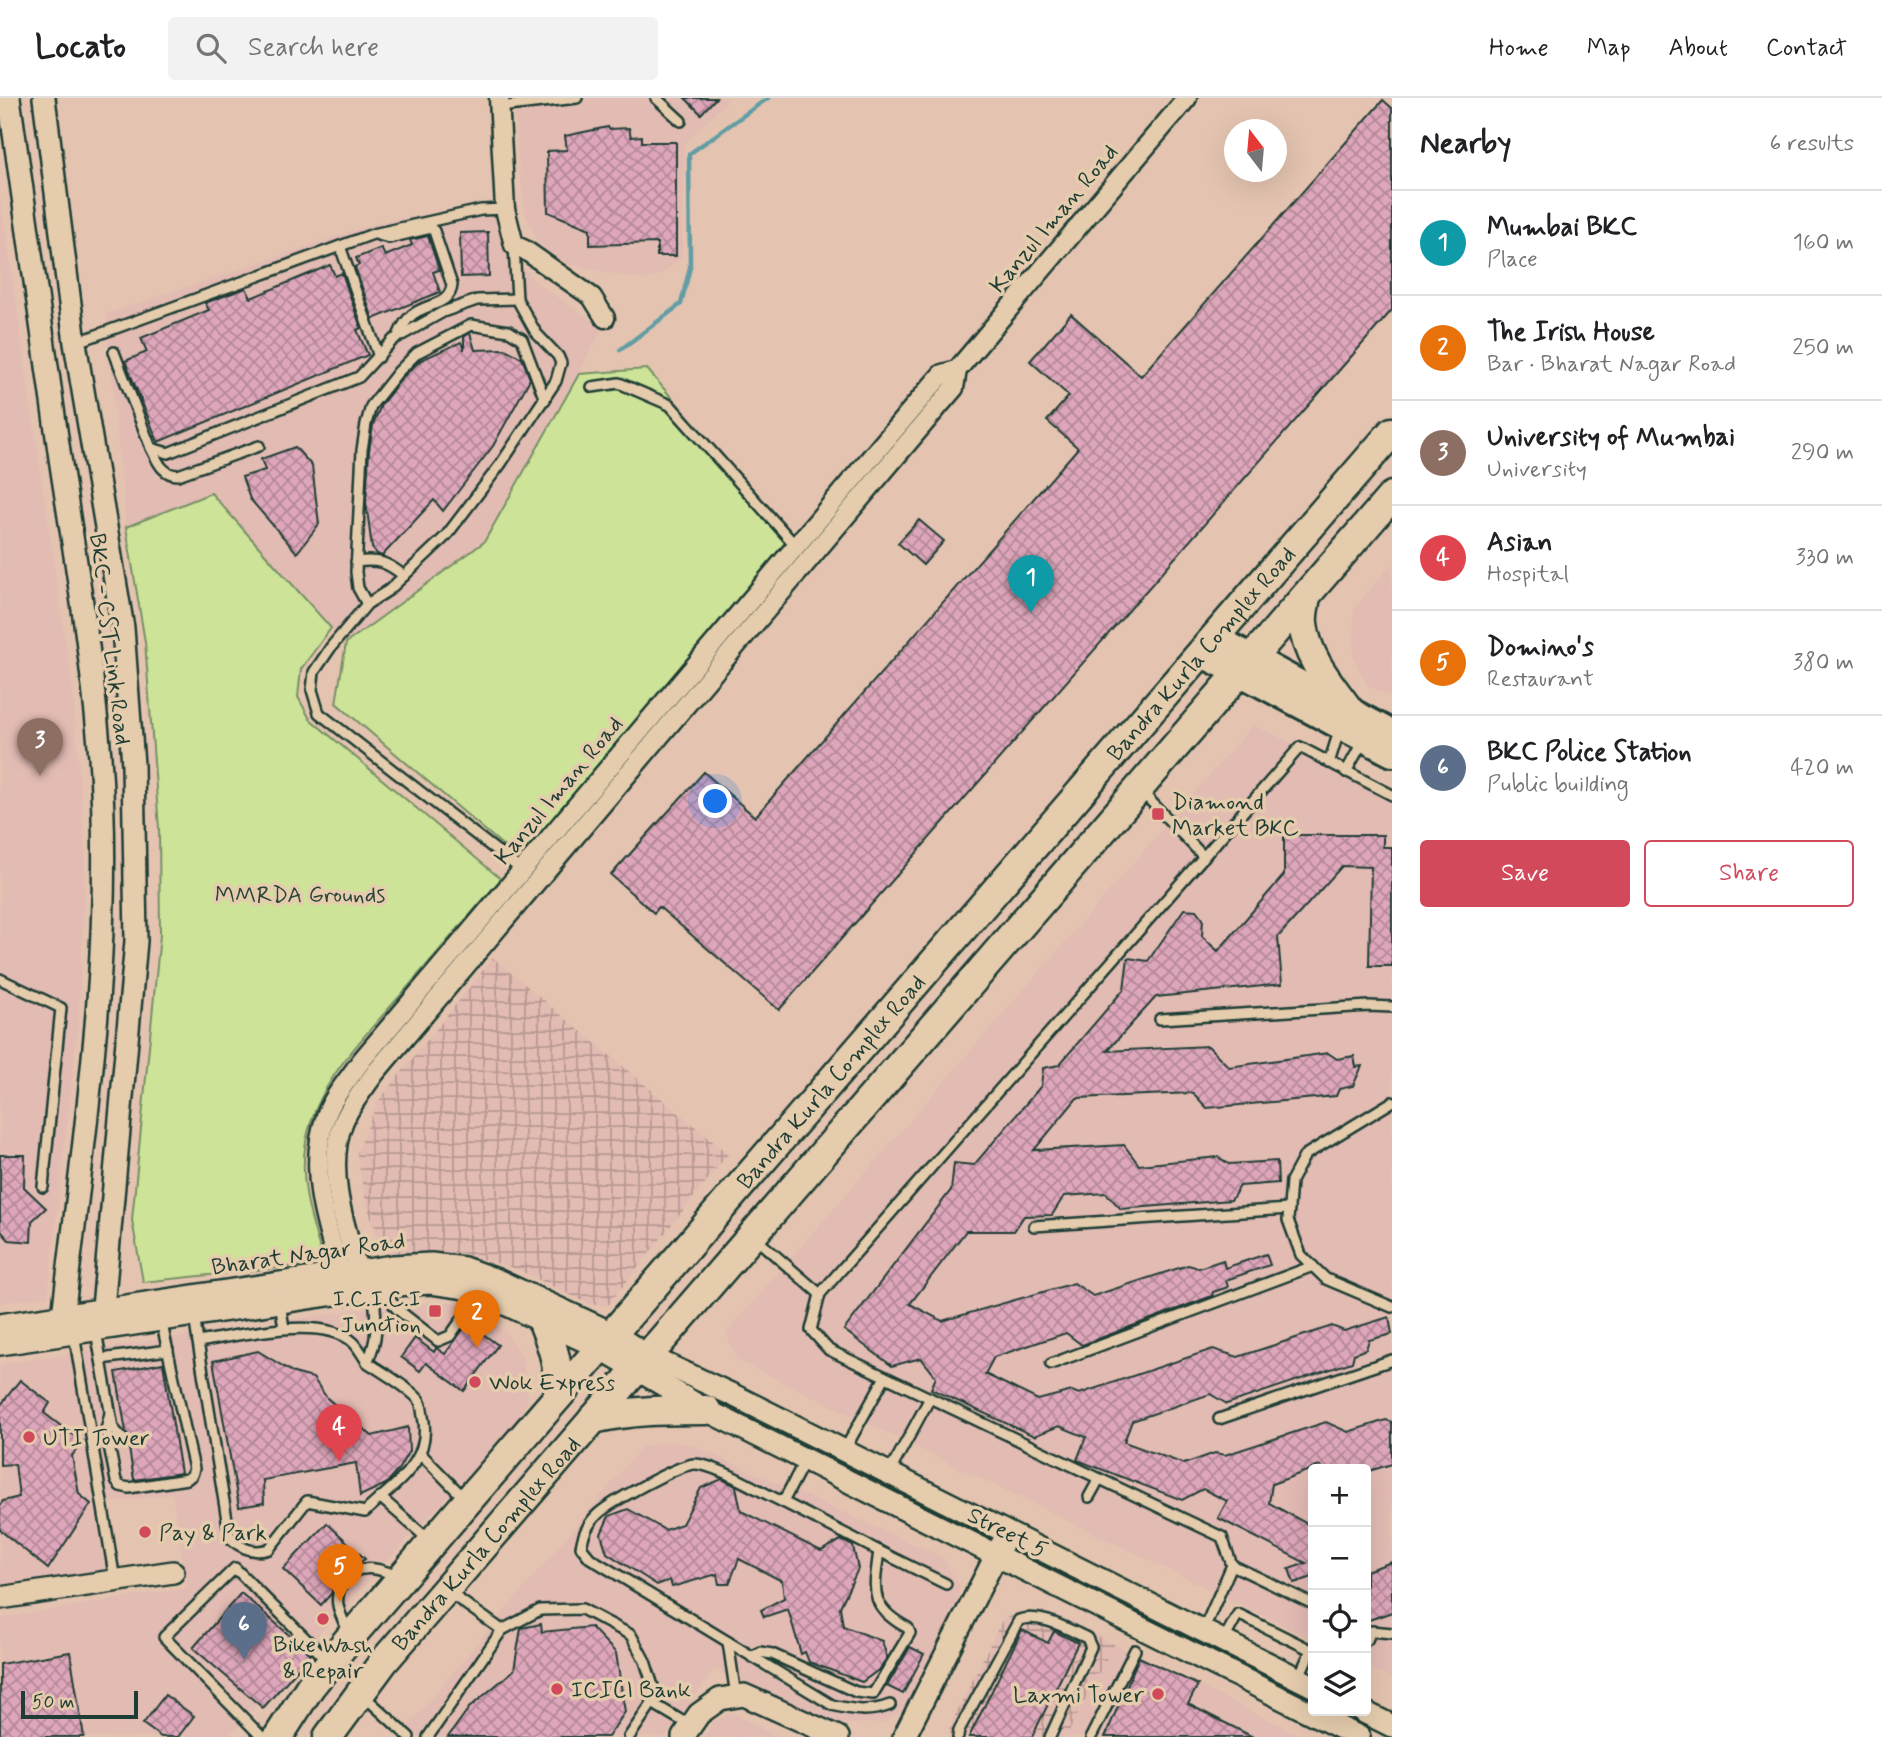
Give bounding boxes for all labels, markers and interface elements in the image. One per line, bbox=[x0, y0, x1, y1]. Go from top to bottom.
search box bbox=[168, 17, 658, 80]
text: Locato bbox=[35, 26, 126, 70]
icon: search bbox=[192, 29, 230, 67]
text: Search here bbox=[248, 31, 379, 65]
text: Home bbox=[1489, 33, 1549, 64]
text: Map bbox=[1587, 33, 1631, 64]
text: About bbox=[1669, 33, 1728, 64]
text: Contact bbox=[1766, 33, 1847, 64]
north arrow bbox=[1224, 119, 1287, 182]
text: Nearby bbox=[1420, 124, 1511, 163]
text: 6 results bbox=[1770, 129, 1854, 159]
street label: Kanzul Iman Road bbox=[983, 139, 1126, 300]
text: Mumbai BKC bbox=[1487, 211, 1637, 245]
text: 1 bbox=[1438, 228, 1448, 258]
text: 160 m bbox=[1793, 228, 1854, 258]
text: Place bbox=[1487, 245, 1538, 275]
text: The Irish House bbox=[1487, 316, 1655, 350]
text: 2 bbox=[1437, 333, 1449, 363]
text: 250 m bbox=[1792, 333, 1854, 363]
text: Bar · Bharat Nagar Road bbox=[1487, 350, 1736, 380]
text: University of Mumbai bbox=[1487, 421, 1735, 455]
text: 3 bbox=[1438, 438, 1448, 468]
text: 290 m bbox=[1791, 438, 1854, 468]
text: University bbox=[1487, 455, 1587, 485]
text: Asian bbox=[1487, 526, 1552, 560]
street label: BKC - CST Link Road bbox=[81, 532, 137, 747]
street label: Bandra Kurla Complex Road bbox=[1101, 541, 1303, 768]
text: 4 bbox=[1436, 543, 1450, 573]
text: 330 m bbox=[1796, 543, 1854, 573]
pin: 1 bbox=[1008, 555, 1054, 613]
text: Hospital bbox=[1487, 560, 1569, 590]
text: Domino's bbox=[1487, 631, 1594, 665]
text: 5 bbox=[1436, 648, 1450, 678]
text: 380 m bbox=[1793, 648, 1854, 678]
text: Restaurant bbox=[1487, 665, 1594, 695]
street label: Kanzul Iman Road bbox=[488, 711, 631, 872]
pin: 3 bbox=[17, 718, 63, 776]
text: BKC Police Station bbox=[1487, 736, 1692, 770]
text: 6 bbox=[1437, 753, 1449, 783]
text: 420 m bbox=[1790, 753, 1854, 783]
text: Public building bbox=[1487, 770, 1629, 800]
your location bbox=[698, 784, 732, 818]
place label: Diamond Market BKC bbox=[1172, 788, 1299, 844]
marker: Diamond Market BKC bbox=[1150, 806, 1166, 822]
button: Save bbox=[1420, 840, 1630, 907]
button: Share bbox=[1644, 840, 1854, 907]
park label: MMRDA Grounds bbox=[215, 881, 385, 911]
street label: Bandra Kurla Complex Road bbox=[731, 969, 933, 1196]
street label: Bharat Nagar Road bbox=[209, 1227, 407, 1285]
place label: I.C.I.C.I Junction bbox=[333, 1285, 421, 1341]
pin: 2 bbox=[454, 1290, 500, 1348]
marker: I.C.I.C.I Junction bbox=[427, 1303, 443, 1319]
place label: Wok Express bbox=[489, 1369, 615, 1399]
marker: Wok Express bbox=[467, 1374, 483, 1390]
pin: 4 bbox=[316, 1404, 362, 1462]
place label: UTI Tower bbox=[43, 1424, 150, 1454]
marker: UTI Tower bbox=[21, 1429, 37, 1445]
street label: Bandra Kurla Complex Road bbox=[386, 1431, 588, 1658]
map controls bbox=[1308, 1464, 1371, 1716]
button: + bbox=[1308, 1464, 1371, 1527]
street label: Street 5 bbox=[962, 1501, 1052, 1567]
place label: Pay & Park bbox=[159, 1519, 267, 1549]
marker: Pay & Park bbox=[137, 1524, 153, 1540]
button: − bbox=[1308, 1527, 1371, 1590]
pin: 5 bbox=[317, 1544, 363, 1602]
button: locate bbox=[1308, 1590, 1371, 1653]
pin: 6 bbox=[221, 1602, 267, 1660]
marker: Bike Wash & Repair bbox=[315, 1611, 331, 1627]
place label: Bike Wash & Repair bbox=[273, 1631, 373, 1687]
button: layers bbox=[1308, 1653, 1371, 1716]
place label: ICICI Bank bbox=[571, 1676, 691, 1706]
marker: ICICI Bank bbox=[549, 1681, 565, 1697]
place label: Laxmi Tower bbox=[1013, 1681, 1144, 1711]
marker: Laxmi Tower bbox=[1150, 1686, 1166, 1702]
scale bar bbox=[21, 1688, 138, 1720]
text: 50 m bbox=[32, 1690, 75, 1715]

